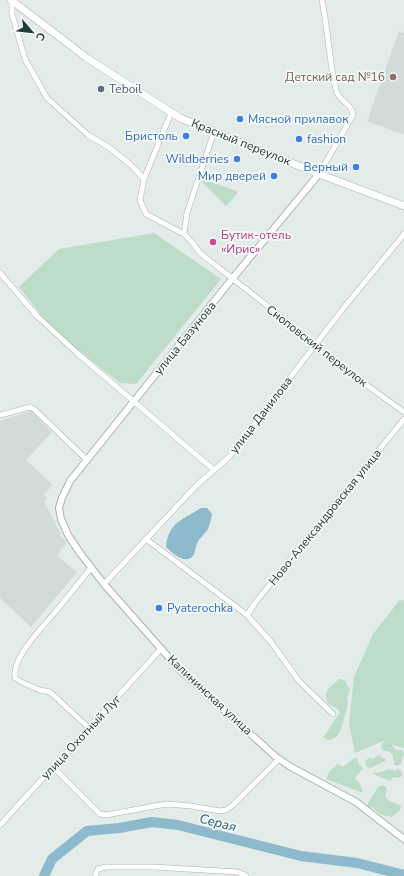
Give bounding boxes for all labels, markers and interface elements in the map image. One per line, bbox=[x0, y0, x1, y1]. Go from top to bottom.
north arrow bbox=[12, 12, 52, 52]
text: С bbox=[32, 30, 49, 44]
place label: Детский сад №16 bbox=[285, 69, 385, 85]
marker: Детский сад №16 bbox=[388, 72, 398, 82]
place label: Teboil bbox=[109, 81, 142, 97]
marker: Teboil bbox=[96, 84, 106, 94]
place label: Мясной прилавок bbox=[248, 111, 349, 127]
marker: Мясной прилавок bbox=[235, 114, 245, 124]
street label: Красный переулок bbox=[189, 115, 294, 169]
place label: Бристоль bbox=[125, 128, 178, 144]
marker: Бристоль bbox=[181, 131, 191, 141]
place label: fashion bbox=[307, 131, 346, 147]
marker: fashion bbox=[294, 134, 304, 144]
place label: Wildberries bbox=[166, 151, 229, 167]
marker: Wildberries bbox=[232, 154, 242, 164]
place label: Верный bbox=[303, 159, 348, 175]
marker: Верный bbox=[351, 162, 361, 172]
place label: Мир дверей bbox=[198, 168, 266, 184]
marker: Мир дверей bbox=[269, 171, 279, 181]
place label: Бутик-отель «Ирис» bbox=[221, 227, 291, 257]
marker: Бутик-отель «Ирис» bbox=[208, 237, 218, 247]
street label: улица Базунова bbox=[150, 298, 220, 378]
street label: Сноповский переулок bbox=[263, 301, 371, 391]
street label: улица Данилова bbox=[226, 373, 296, 457]
street label: Ново-Александровская улица bbox=[265, 445, 385, 589]
place label: Pyaterochka bbox=[167, 600, 233, 616]
marker: Pyaterochka bbox=[154, 603, 164, 613]
street label: Калининская улица bbox=[164, 651, 256, 739]
street label: улица Охотный Луг bbox=[37, 691, 125, 783]
water label: Серая bbox=[197, 810, 238, 836]

